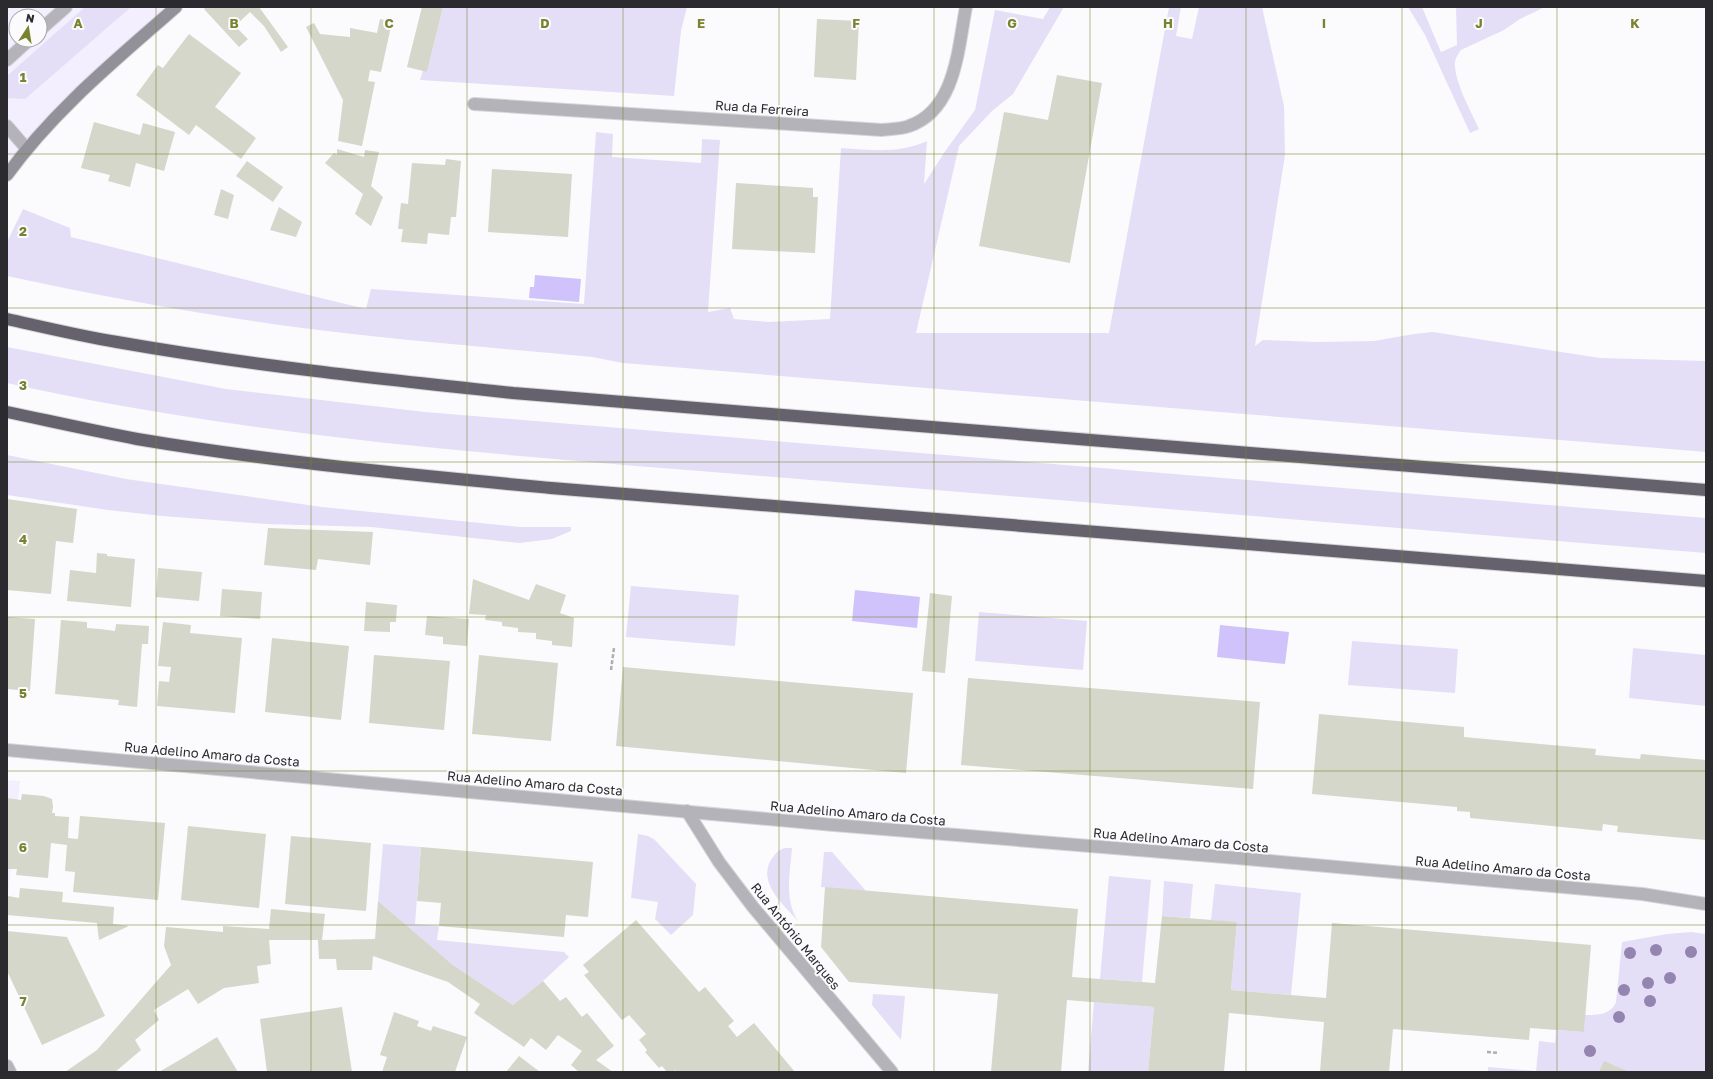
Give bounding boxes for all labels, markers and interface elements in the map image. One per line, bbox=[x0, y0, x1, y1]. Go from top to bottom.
north arrow bbox=[8, 8, 48, 48]
text: N bbox=[25, 11, 36, 25]
text: A bbox=[73, 15, 83, 31]
text: B bbox=[229, 15, 239, 31]
text: C bbox=[384, 15, 394, 31]
text: D bbox=[540, 15, 550, 31]
text: E bbox=[697, 15, 705, 31]
text: F bbox=[852, 15, 860, 31]
text: G bbox=[1007, 15, 1017, 31]
text: H bbox=[1163, 15, 1173, 31]
text: I bbox=[1322, 15, 1326, 31]
text: J bbox=[1475, 15, 1483, 31]
text: K bbox=[1630, 15, 1640, 31]
text: 1 bbox=[20, 69, 27, 85]
street label: Rua da Ferreira bbox=[715, 97, 809, 119]
text: 2 bbox=[19, 223, 27, 239]
text: 3 bbox=[19, 377, 27, 393]
text: 4 bbox=[19, 531, 27, 547]
text: 5 bbox=[19, 685, 27, 701]
street label: Rua Adelino Amaro da Costa bbox=[124, 738, 300, 770]
street label: Rua Adelino Amaro da Costa bbox=[447, 767, 623, 799]
street label: Rua Adelino Amaro da Costa bbox=[770, 797, 946, 829]
street label: Rua Adelino Amaro da Costa bbox=[1093, 824, 1269, 856]
text: 6 bbox=[19, 839, 27, 855]
street label: Rua Adelino Amaro da Costa bbox=[1415, 852, 1591, 884]
street label: Rua António Marques bbox=[748, 879, 844, 993]
text: 7 bbox=[19, 993, 27, 1009]

